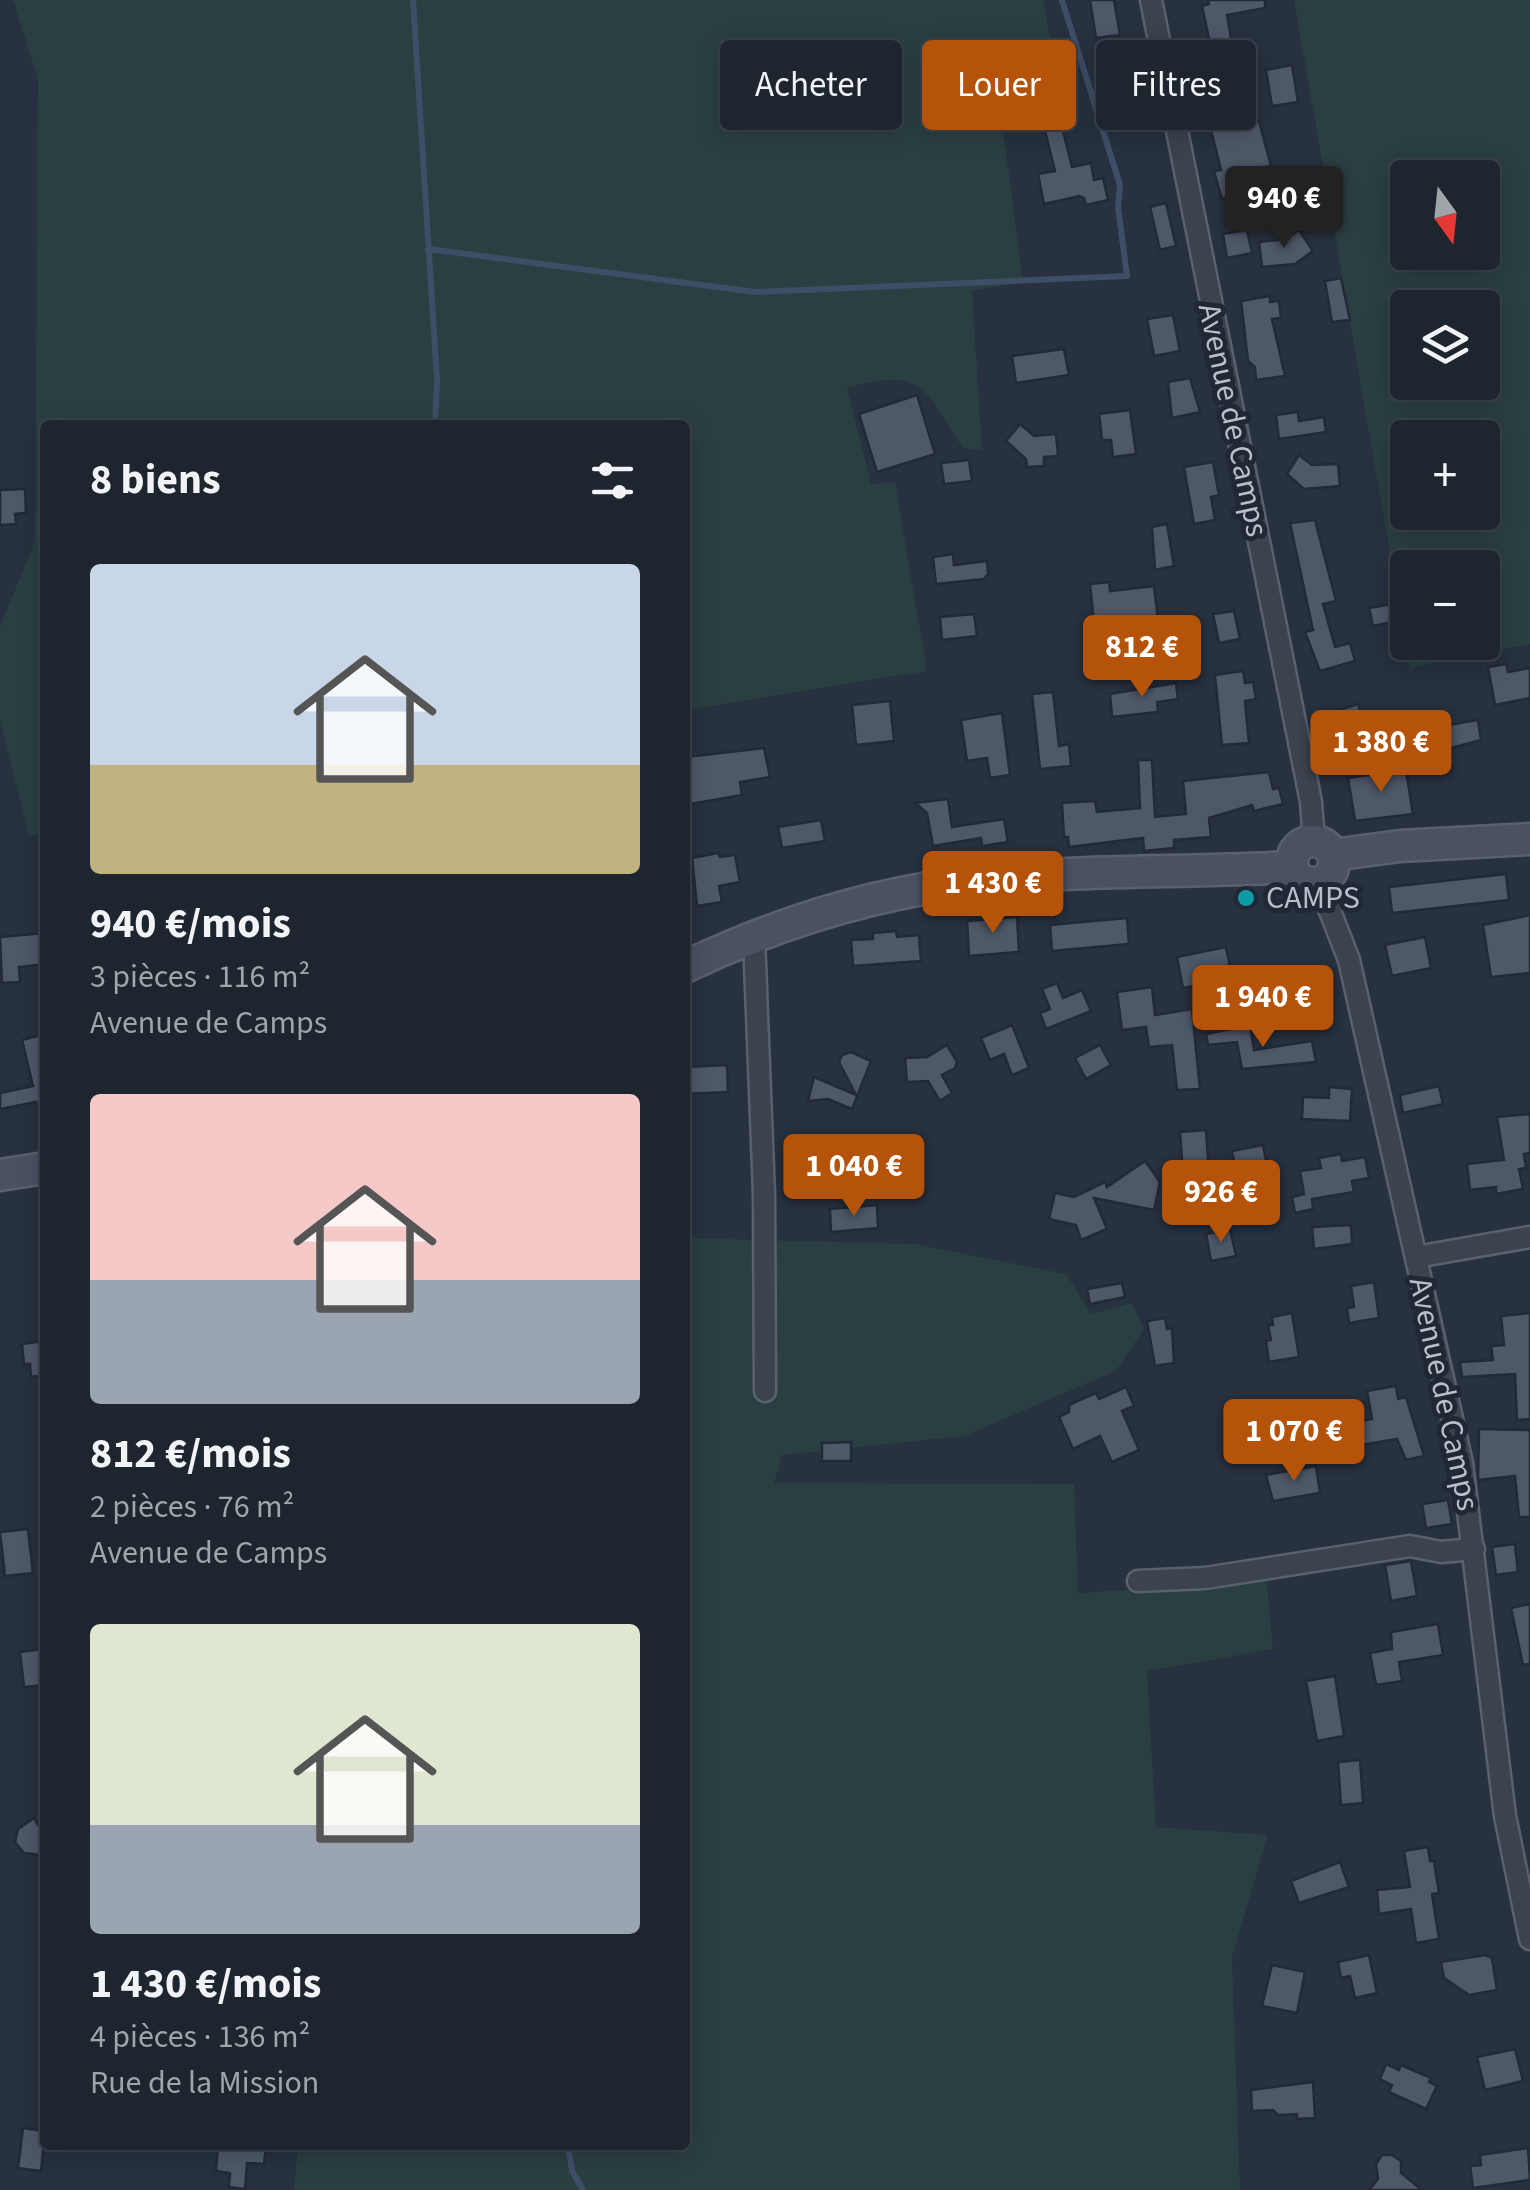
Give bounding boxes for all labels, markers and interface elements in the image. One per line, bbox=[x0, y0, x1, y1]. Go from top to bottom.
chip: Acheter bbox=[720, 40, 902, 130]
chip: Louer bbox=[922, 40, 1076, 130]
chip: Filtres bbox=[1096, 40, 1256, 130]
north arrow bbox=[1390, 160, 1500, 270]
map controls bbox=[1390, 160, 1500, 660]
pin: 940 € bbox=[1214, 166, 1354, 251]
text: 940 € bbox=[1247, 175, 1321, 221]
button: layers bbox=[1390, 290, 1500, 400]
street label: Avenue de Camps bbox=[1186, 299, 1280, 541]
button: + bbox=[1390, 420, 1500, 530]
text: 8 biens bbox=[90, 450, 221, 510]
icon: filters bbox=[585, 453, 640, 508]
button: − bbox=[1390, 550, 1500, 660]
pin: 812 € bbox=[1072, 615, 1212, 700]
text: 812 € bbox=[1105, 624, 1179, 670]
icon: home bbox=[275, 629, 455, 809]
pin: 1 380 € bbox=[1289, 710, 1473, 795]
text: 1 380 € bbox=[1332, 719, 1430, 765]
pin: 1 430 € bbox=[901, 851, 1085, 936]
text: 1 430 € bbox=[944, 860, 1042, 906]
place label: CAMPS bbox=[1266, 875, 1360, 921]
marker: CAMPS bbox=[1235, 887, 1257, 909]
text: 940 €/mois bbox=[90, 894, 291, 954]
text: 3 pièces · 116 m² bbox=[90, 954, 310, 1000]
pin: 1 940 € bbox=[1171, 965, 1355, 1050]
text: 1 940 € bbox=[1214, 974, 1312, 1020]
text: Avenue de Camps bbox=[90, 1000, 327, 1046]
pin: 1 040 € bbox=[762, 1134, 946, 1219]
text: 1 040 € bbox=[805, 1143, 903, 1189]
icon: home bbox=[275, 1159, 455, 1339]
pin: 926 € bbox=[1151, 1160, 1291, 1245]
text: 926 € bbox=[1184, 1169, 1258, 1215]
street label: Avenue de Camps bbox=[1397, 1273, 1491, 1515]
pin: 1 070 € bbox=[1202, 1399, 1386, 1484]
text: 1 070 € bbox=[1245, 1408, 1343, 1454]
text: 812 €/mois bbox=[90, 1424, 291, 1484]
text: 2 pièces · 76 m² bbox=[90, 1484, 294, 1530]
text: Avenue de Camps bbox=[90, 1530, 327, 1576]
icon: home bbox=[275, 1689, 455, 1869]
text: 1 430 €/mois bbox=[90, 1954, 321, 2014]
text: 4 pièces · 136 m² bbox=[90, 2014, 310, 2060]
text: Rue de la Mission bbox=[90, 2060, 319, 2106]

